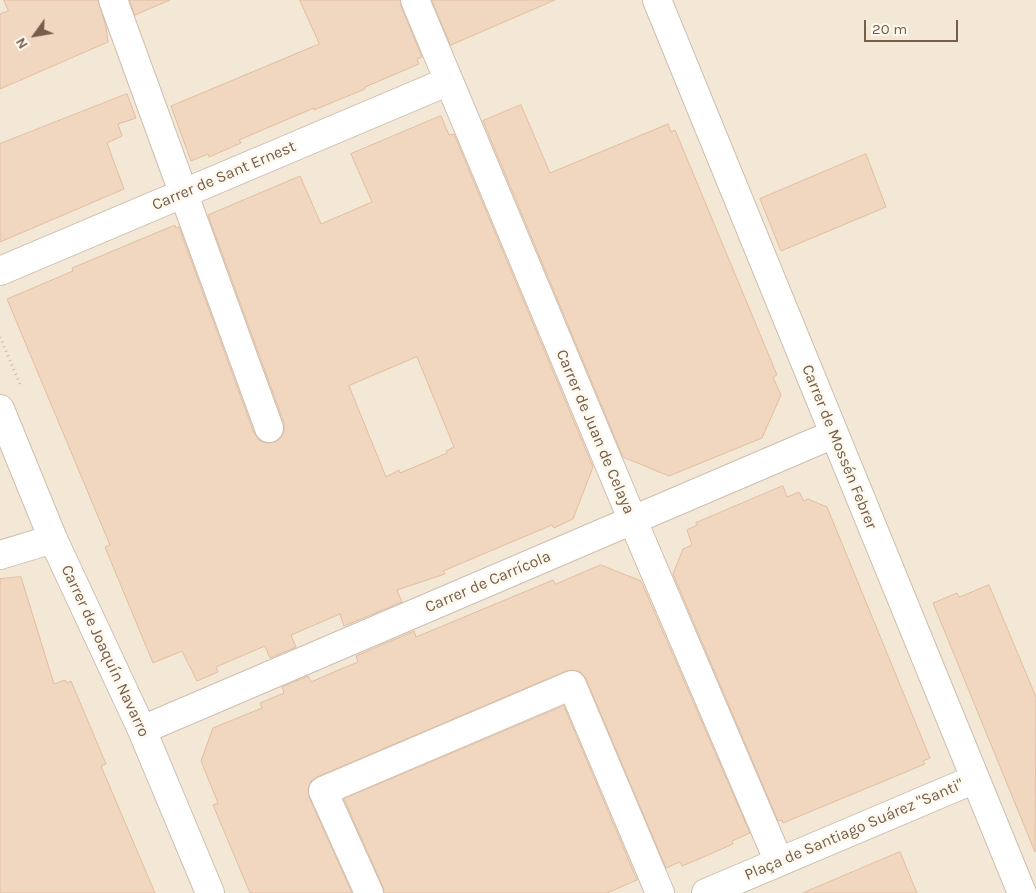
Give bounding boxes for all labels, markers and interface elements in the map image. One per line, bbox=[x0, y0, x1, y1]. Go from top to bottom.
north arrow bbox=[10, 10, 60, 60]
scale bar bbox=[866, 10, 960, 42]
text: 20 m bbox=[872, 20, 907, 38]
text: N bbox=[12, 34, 32, 52]
street label: Carrer de Sant Ernest bbox=[149, 137, 299, 215]
street label: Carrer de Juan de Celaya bbox=[552, 347, 638, 517]
street label: Carrer de Mossén Febrer bbox=[797, 362, 881, 532]
street label: Carrer de Carrícola bbox=[422, 547, 554, 617]
street label: Carrer de Joaquín Navarro bbox=[57, 562, 153, 740]
street label: Plaça de Santiago Suárez "Santi" bbox=[742, 775, 966, 885]

